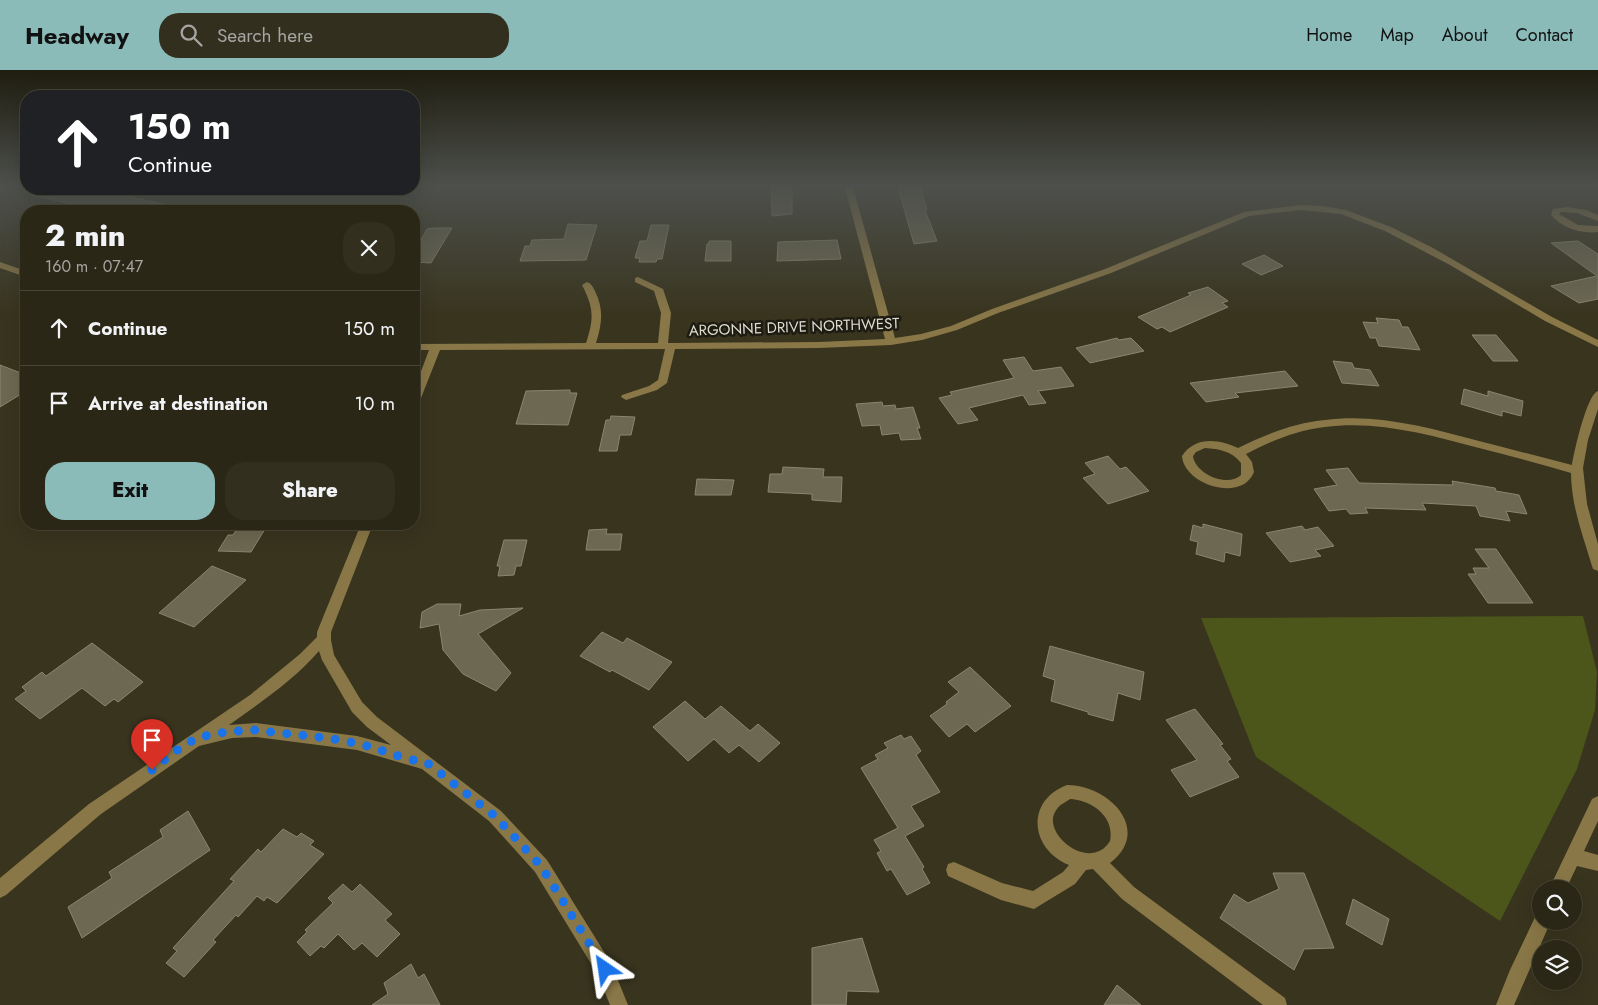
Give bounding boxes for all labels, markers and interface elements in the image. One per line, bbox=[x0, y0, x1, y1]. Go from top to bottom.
search box bbox=[159, 13, 509, 58]
text: Headway bbox=[25, 18, 129, 53]
icon: search bbox=[177, 21, 205, 49]
text: Search here bbox=[217, 22, 313, 49]
text: Home bbox=[1306, 22, 1352, 48]
text: Map bbox=[1380, 22, 1414, 48]
text: About bbox=[1442, 22, 1487, 48]
text: Contact bbox=[1515, 22, 1573, 48]
text: 150 m bbox=[128, 102, 231, 152]
icon: ahead bbox=[45, 110, 110, 175]
text: Continue bbox=[128, 148, 212, 180]
text: 2 min bbox=[45, 214, 126, 257]
button: close bbox=[343, 222, 395, 274]
text: 160 m · 07:47 bbox=[45, 255, 143, 278]
street label: ARGONNE DRIVE NORTHWEST bbox=[688, 312, 900, 342]
icon: ahead bbox=[45, 314, 73, 342]
text: Continue bbox=[88, 315, 167, 342]
text: 150 m bbox=[344, 315, 395, 342]
icon: arrive bbox=[45, 389, 73, 417]
text: Arrive at destination bbox=[88, 390, 268, 417]
text: 10 m bbox=[355, 390, 395, 417]
button: Exit bbox=[45, 462, 215, 520]
button: Share bbox=[225, 462, 395, 520]
pin bbox=[131, 719, 173, 770]
icon: arrive bbox=[138, 726, 166, 754]
map controls bbox=[1532, 880, 1582, 990]
button: search bbox=[1532, 880, 1582, 930]
button: layers bbox=[1532, 940, 1582, 990]
position arrow bbox=[578, 942, 630, 994]

